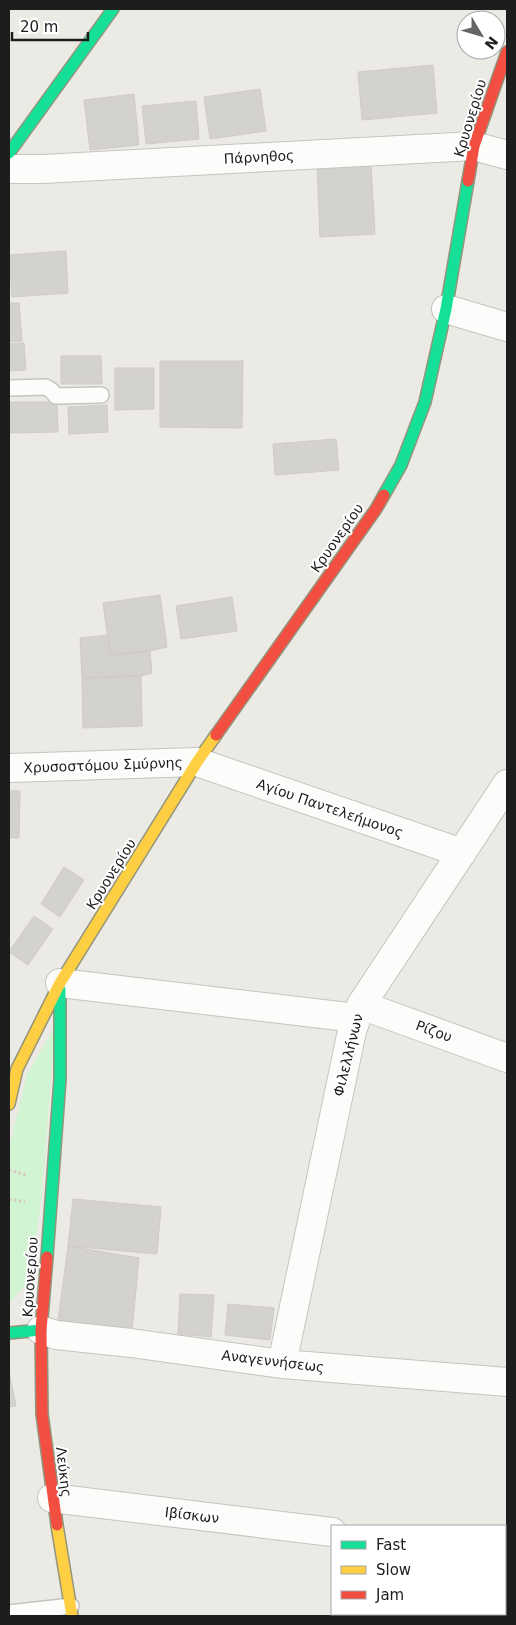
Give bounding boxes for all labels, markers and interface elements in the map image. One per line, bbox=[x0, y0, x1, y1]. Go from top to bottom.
scale bar bbox=[12, 10, 89, 42]
north arrow bbox=[456, 10, 506, 60]
text: 20 m bbox=[20, 18, 58, 36]
text: N bbox=[481, 33, 501, 53]
street label: Κρυονερίου bbox=[451, 77, 489, 159]
street label: Πάρνηθος bbox=[223, 147, 295, 167]
street label: Κρυονερίου bbox=[307, 500, 367, 576]
street label: Χρυσοστόμου Σμύρνης bbox=[23, 754, 183, 776]
street label: Αγίου Παντελεήμονος bbox=[255, 775, 405, 841]
street label: Κρυονερίου bbox=[83, 836, 139, 912]
street label: Φιλελλήνων bbox=[330, 1012, 366, 1098]
street label: Ρίζου bbox=[414, 1017, 454, 1045]
street label: Κρυονερίου bbox=[19, 1236, 41, 1318]
street label: Αναγεννήσεως bbox=[221, 1347, 325, 1375]
street label: Λεύκης bbox=[53, 1446, 75, 1498]
street label: Ιβίσκων bbox=[164, 1504, 220, 1526]
legend bbox=[331, 1525, 506, 1615]
text: Fast bbox=[376, 1536, 406, 1554]
text: Slow bbox=[376, 1561, 411, 1579]
text: Jam bbox=[375, 1586, 404, 1604]

